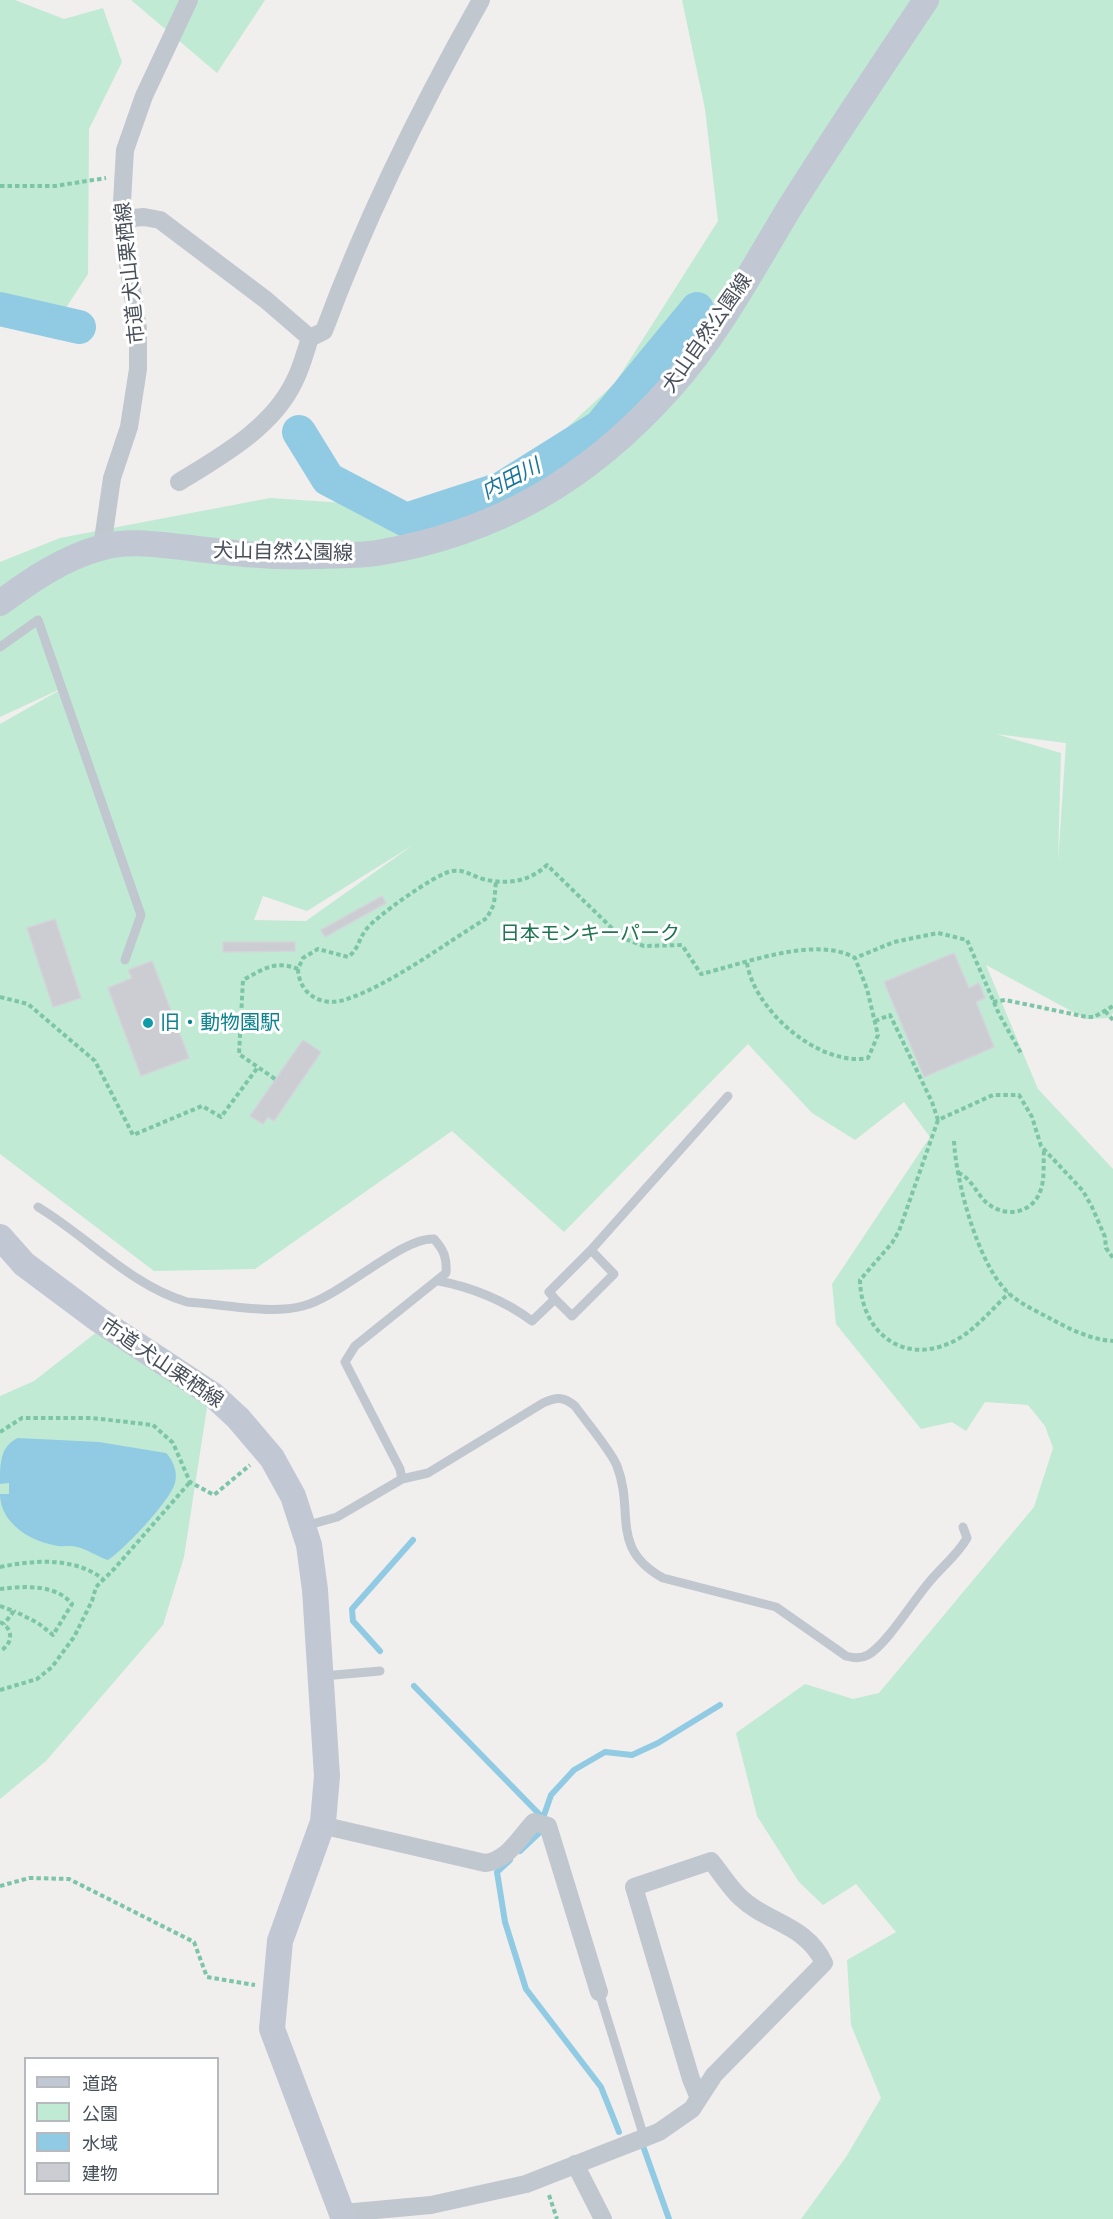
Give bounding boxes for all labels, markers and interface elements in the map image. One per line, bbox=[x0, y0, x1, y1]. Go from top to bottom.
street label: 市道 犬山栗栖線 bbox=[111, 201, 149, 345]
street label: 犬山自然公園線 bbox=[657, 269, 757, 397]
water label: 内田川 bbox=[477, 453, 545, 505]
street label: 犬山自然公園線 bbox=[213, 539, 353, 565]
park label: 日本モンキーパーク bbox=[500, 922, 680, 946]
place label: 旧・動物園駅 bbox=[160, 1011, 280, 1035]
marker: 旧・動物園駅 bbox=[141, 1016, 155, 1030]
street label: 市道 犬山栗栖線 bbox=[96, 1313, 228, 1413]
legend bbox=[24, 2057, 219, 2195]
text: 道路 bbox=[82, 2073, 118, 2094]
text: 公園 bbox=[82, 2103, 118, 2124]
text: 水域 bbox=[82, 2133, 118, 2154]
text: 建物 bbox=[82, 2163, 118, 2184]

